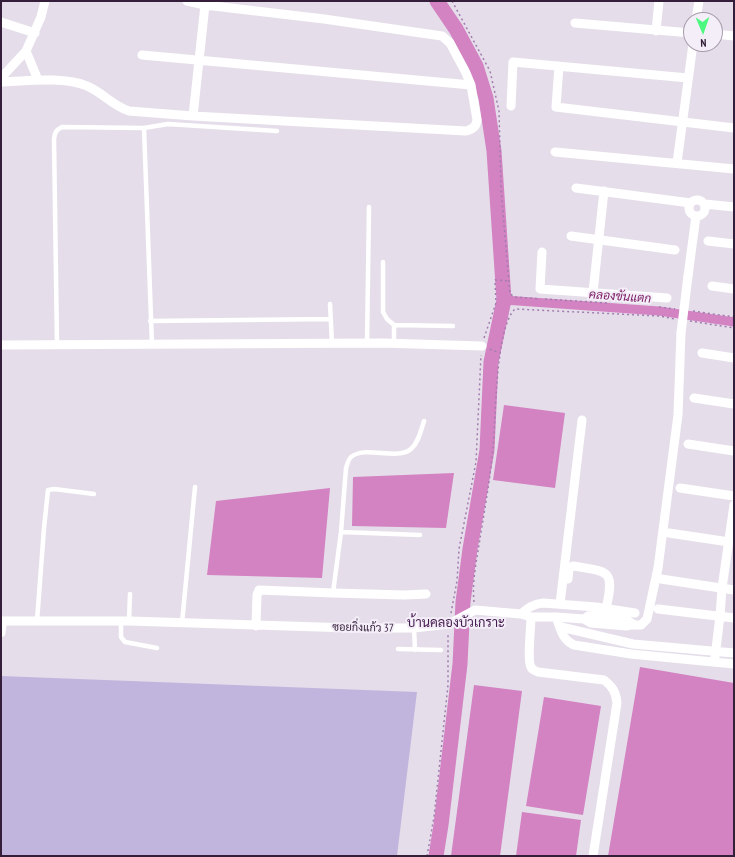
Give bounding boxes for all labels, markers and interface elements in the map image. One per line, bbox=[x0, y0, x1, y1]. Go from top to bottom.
north arrow bbox=[683, 12, 723, 52]
text: N bbox=[700, 36, 707, 50]
water label: คลองขันแตก bbox=[588, 288, 652, 306]
district label: บ้านคลองบัวเกราะ bbox=[407, 615, 505, 631]
street label: ซอยกิ่งแก้ว 37 bbox=[332, 621, 394, 635]

